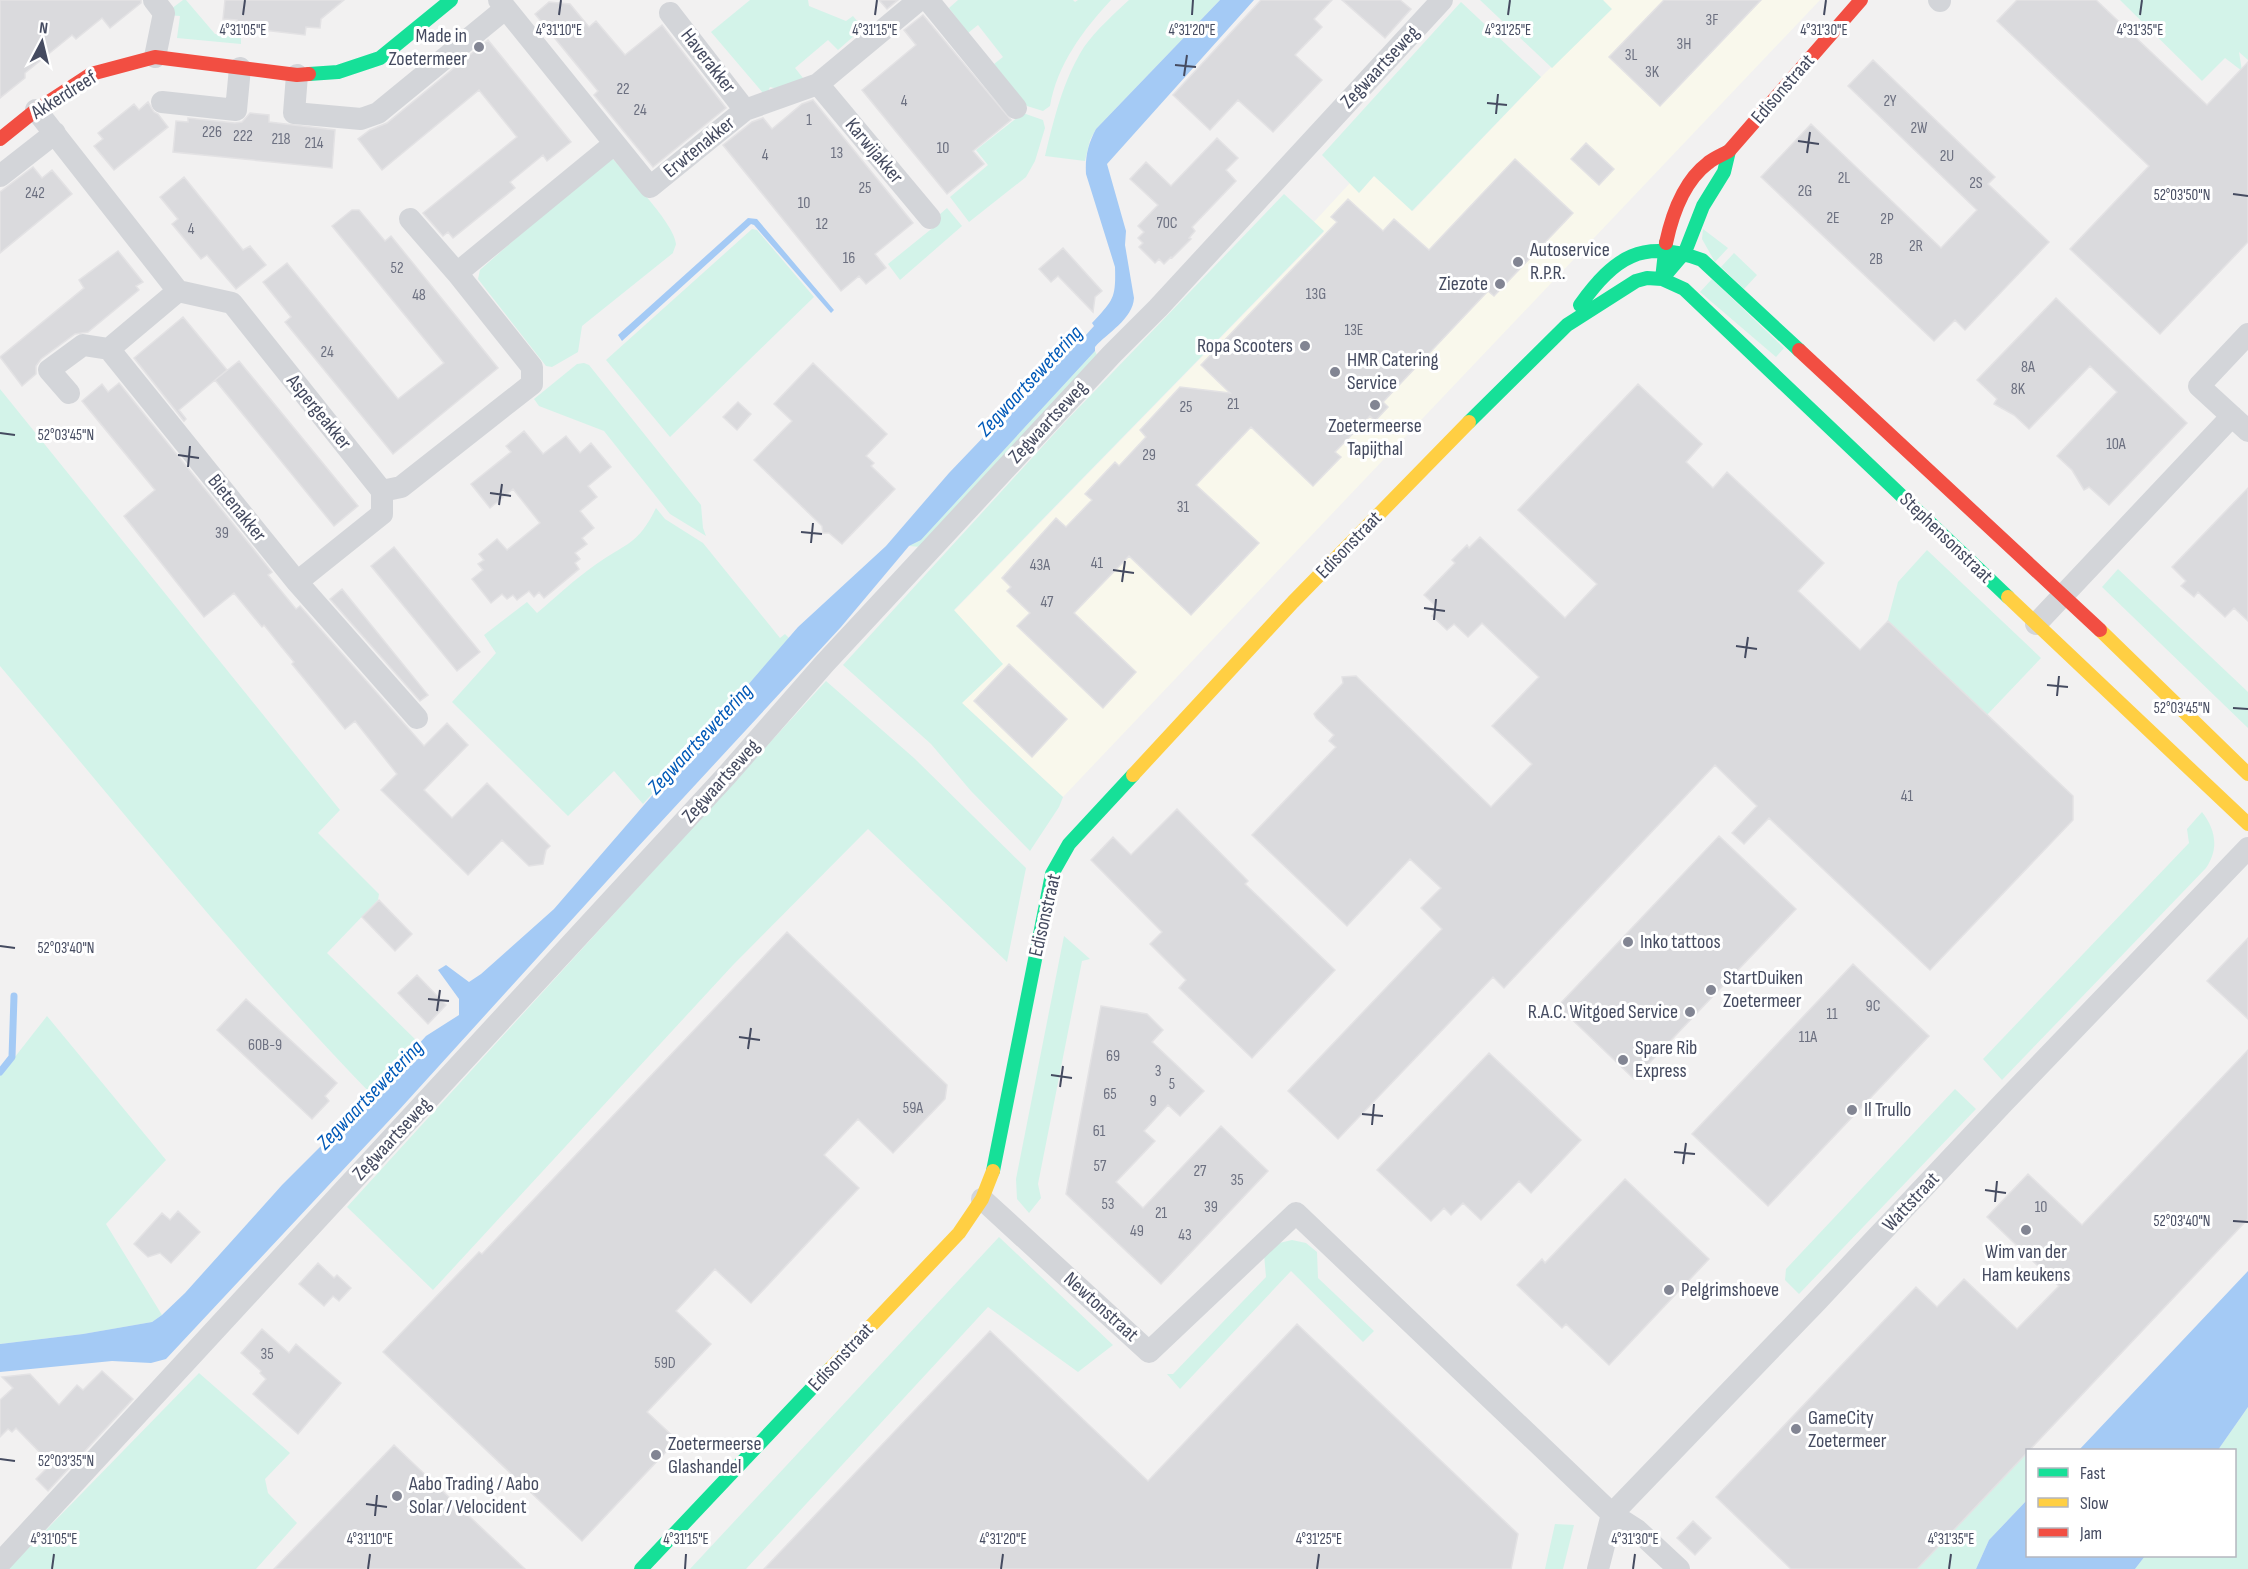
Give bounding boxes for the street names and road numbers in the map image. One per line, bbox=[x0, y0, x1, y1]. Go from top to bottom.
street label: Zegwaartseweg bbox=[1336, 21, 1424, 113]
street label: Haverakker bbox=[675, 24, 741, 98]
street label: Edisonstraat bbox=[1746, 49, 1820, 129]
street label: Akkerdreef bbox=[26, 65, 101, 125]
street label: Erwtenakker bbox=[659, 111, 740, 183]
street label: Karwijakker bbox=[840, 114, 908, 189]
street label: Aspergeakker bbox=[281, 369, 357, 455]
street label: Zegwaartseweg bbox=[1004, 376, 1092, 468]
street label: Bietenakker bbox=[203, 470, 272, 547]
street label: Stephensonstraat bbox=[1894, 488, 1998, 588]
street label: Edisonstraat bbox=[1311, 506, 1387, 584]
street label: Zegwaartseweg bbox=[677, 734, 765, 828]
street label: Edisonstraat bbox=[1024, 871, 1066, 959]
street label: Zegwaartseweg bbox=[348, 1093, 436, 1185]
street label: Wattstraat bbox=[1878, 1167, 1944, 1237]
street label: Newtonstraat bbox=[1059, 1267, 1143, 1347]
street label: Edisonstraat bbox=[803, 1318, 879, 1396]

